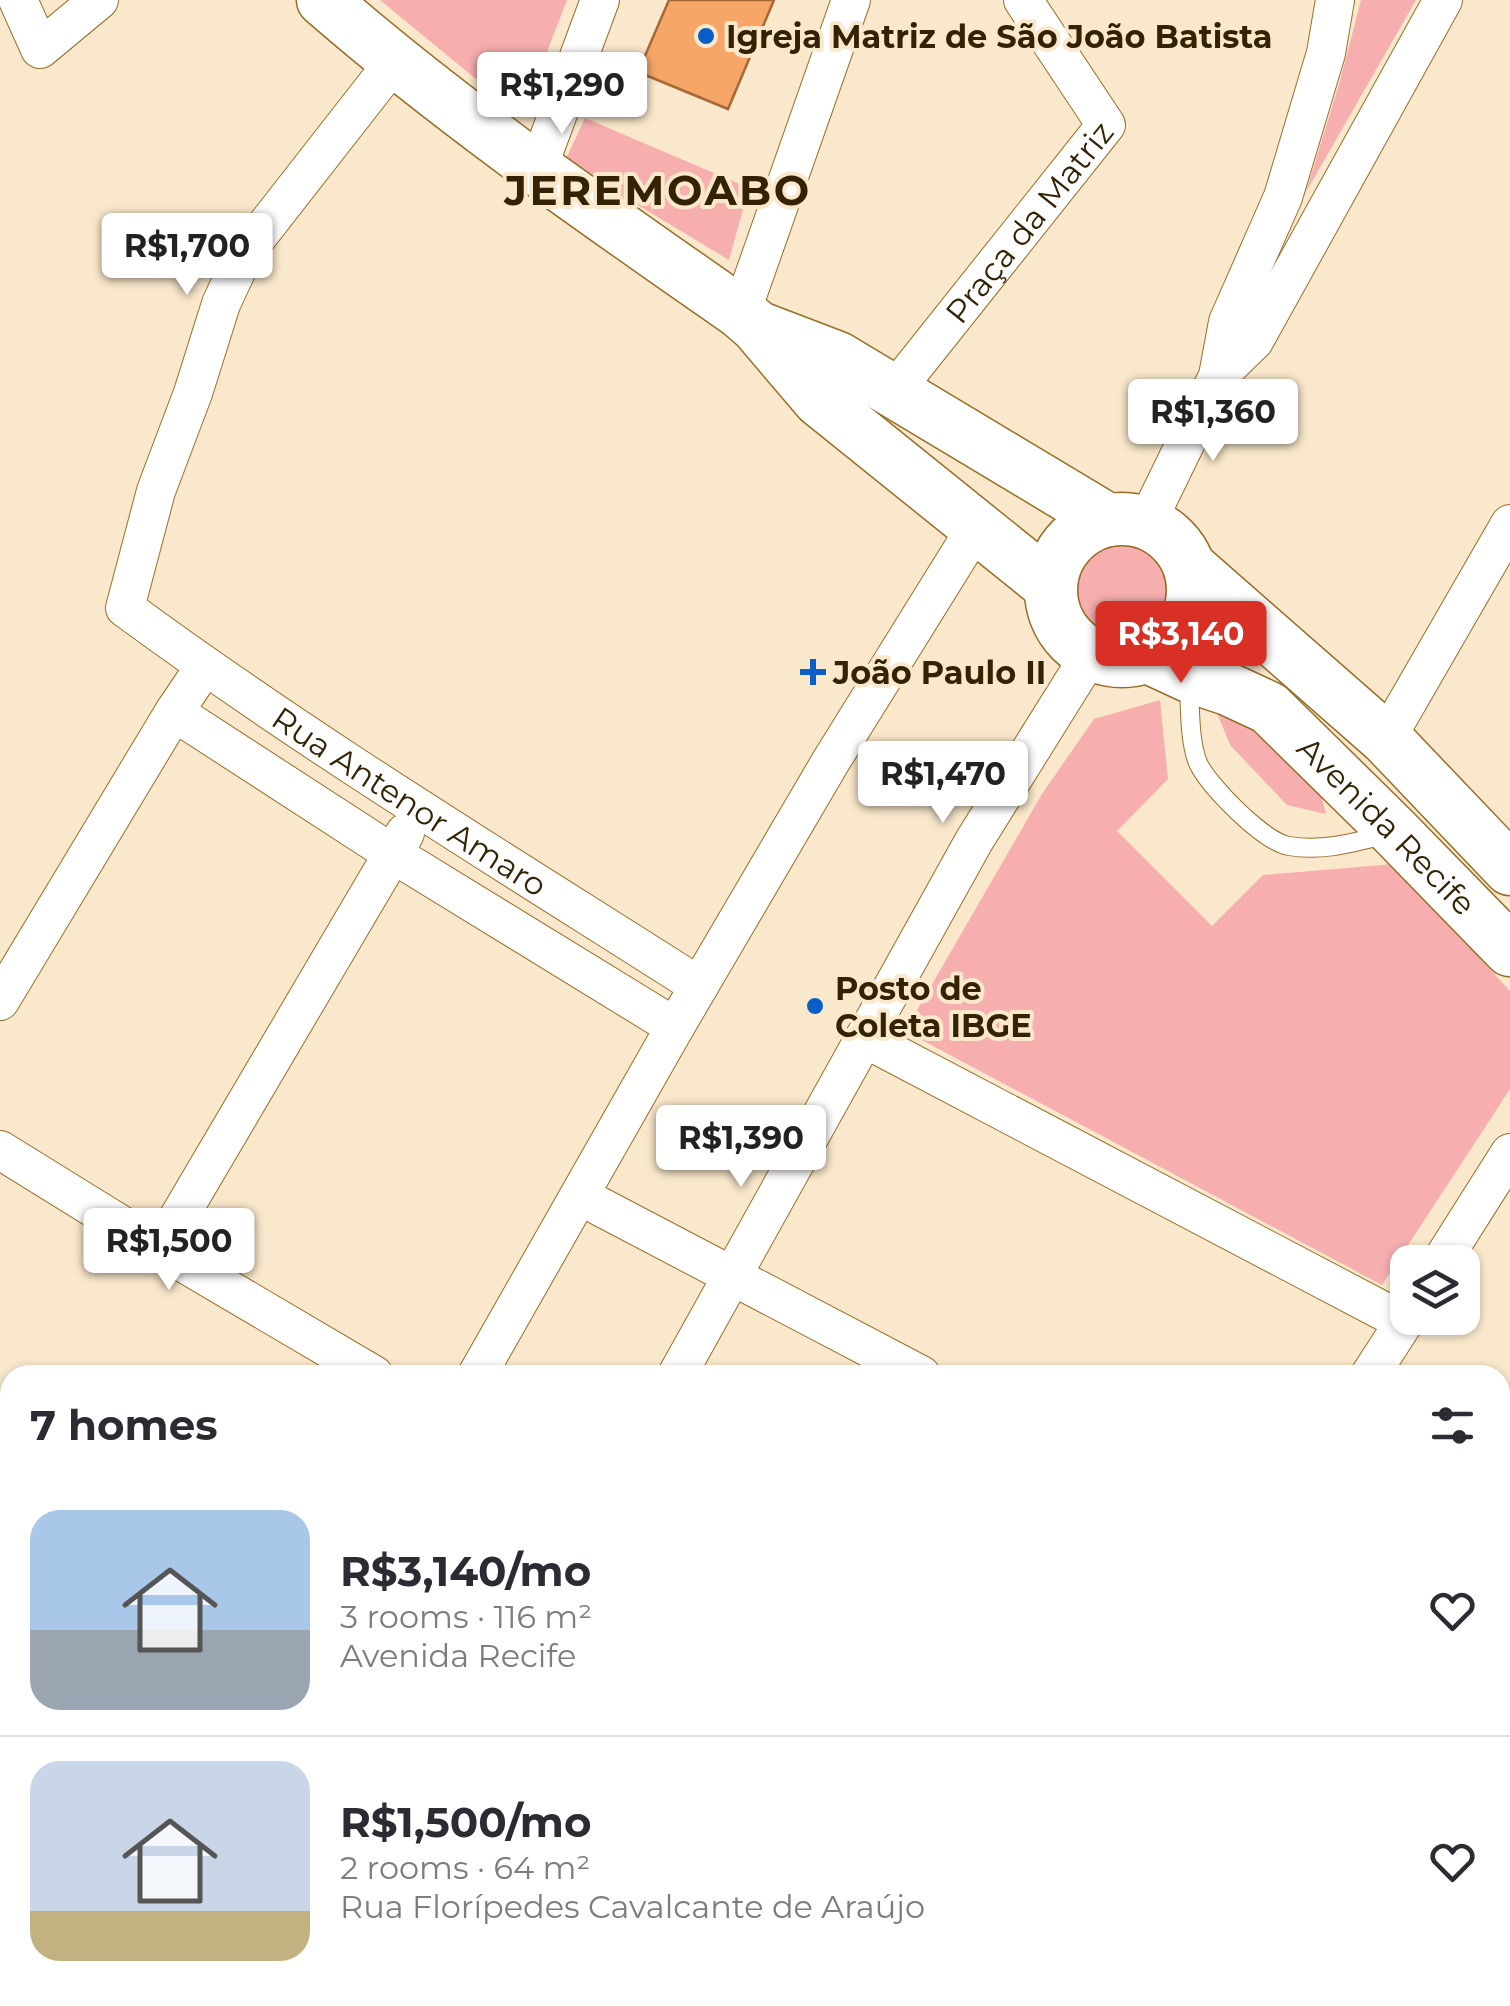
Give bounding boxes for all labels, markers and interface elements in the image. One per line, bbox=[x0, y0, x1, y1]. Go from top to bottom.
place label: Igreja Matriz de São João Batista bbox=[726, 17, 1272, 56]
marker: Igreja Matriz de São João Batista bbox=[695, 25, 717, 47]
pin: R$1,290 bbox=[470, 52, 654, 137]
text: R$1,290 bbox=[499, 65, 625, 104]
street label: Praça da Matriz bbox=[937, 113, 1121, 331]
district label: JEREMOABO bbox=[503, 164, 812, 216]
pin: R$1,700 bbox=[95, 213, 279, 298]
text: R$1,700 bbox=[124, 226, 250, 265]
pin: R$1,360 bbox=[1121, 379, 1305, 464]
text: R$1,360 bbox=[1150, 392, 1276, 431]
pin: R$3,140 bbox=[1089, 601, 1273, 686]
text: R$3,140 bbox=[1118, 614, 1244, 653]
place label: João Paulo II bbox=[832, 653, 1046, 692]
marker: João Paulo II bbox=[802, 661, 824, 683]
street label: Rua Antenor Amaro bbox=[265, 698, 554, 904]
street label: Avenida Recife bbox=[1290, 728, 1484, 923]
pin: R$1,470 bbox=[851, 741, 1035, 826]
text: R$1,470 bbox=[880, 754, 1006, 793]
place label: Posto de Coleta IBGE bbox=[835, 969, 1032, 1045]
marker: Posto de Coleta IBGE bbox=[804, 995, 826, 1017]
pin: R$1,390 bbox=[649, 1105, 833, 1190]
text: R$1,390 bbox=[678, 1118, 804, 1157]
pin: R$1,500 bbox=[77, 1208, 261, 1293]
text: R$1,500 bbox=[105, 1221, 233, 1260]
map controls bbox=[1390, 1245, 1480, 1335]
button: layers bbox=[1390, 1245, 1480, 1335]
icon: filters bbox=[1425, 1398, 1480, 1453]
text: 7 homes bbox=[30, 1399, 218, 1451]
text: R$3,140/mo bbox=[340, 1545, 591, 1597]
icon: home bbox=[110, 1550, 230, 1670]
icon: heart bbox=[1425, 1583, 1480, 1638]
text: 3 rooms · 116 m² bbox=[340, 1597, 592, 1636]
text: Avenida Recife bbox=[340, 1636, 576, 1675]
text: R$1,500/mo bbox=[340, 1796, 591, 1848]
icon: home bbox=[110, 1801, 230, 1921]
icon: heart bbox=[1425, 1834, 1480, 1889]
text: 2 rooms · 64 m² bbox=[340, 1848, 590, 1887]
text: Rua Florípedes Cavalcante de Araújo bbox=[340, 1887, 925, 1926]

